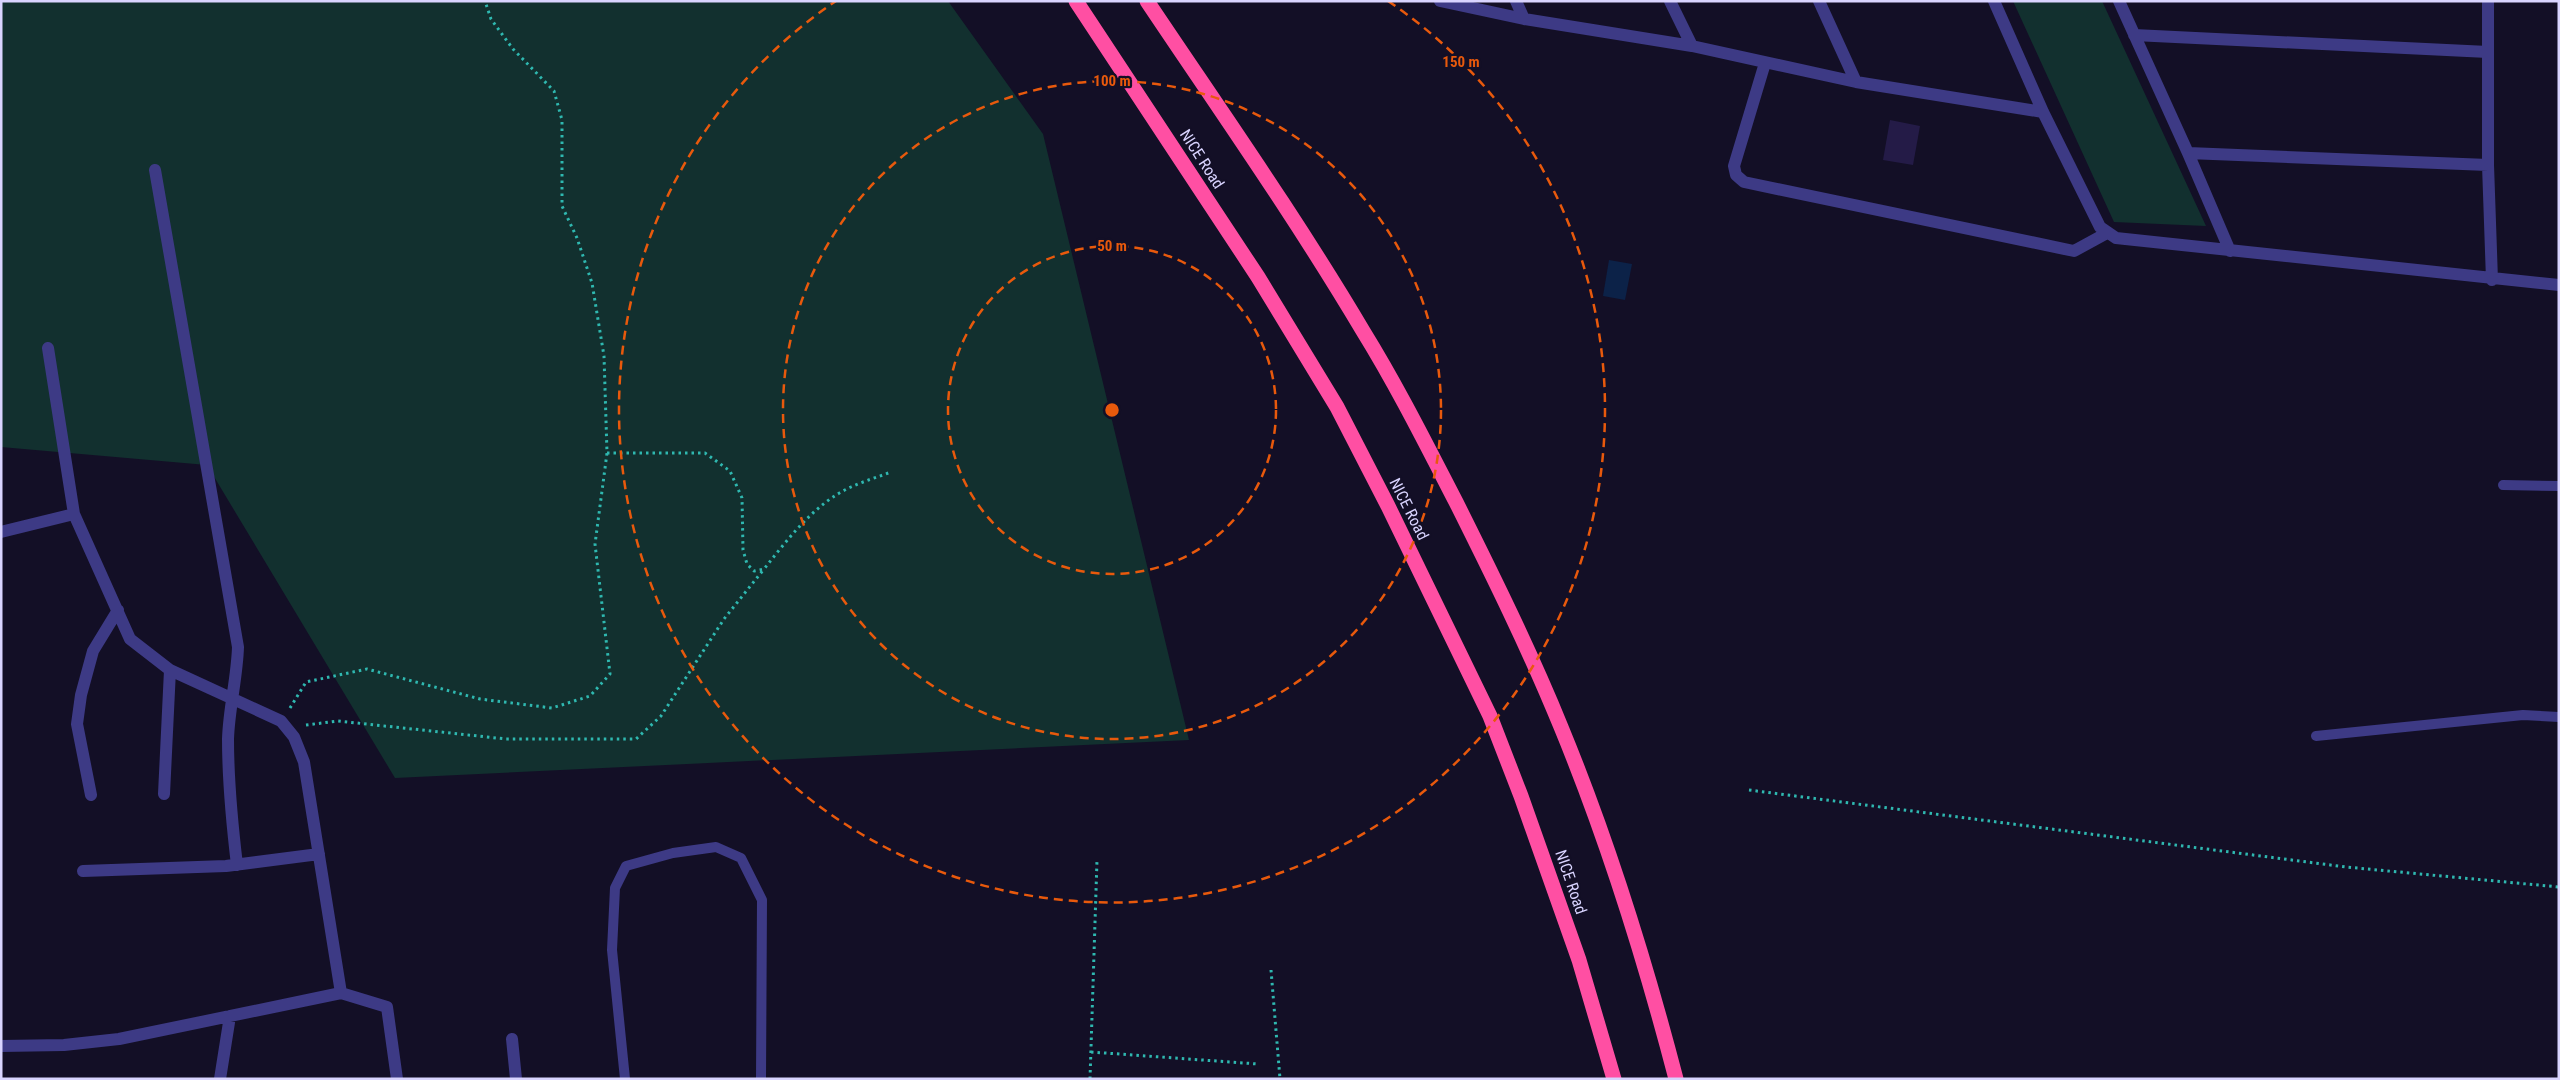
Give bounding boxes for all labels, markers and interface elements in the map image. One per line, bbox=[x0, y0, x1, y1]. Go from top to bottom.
text: 150 m bbox=[1442, 53, 1480, 71]
text: 100 m bbox=[1093, 72, 1131, 90]
street label: NICE Road bbox=[1176, 126, 1228, 192]
text: 50 m bbox=[1097, 237, 1127, 255]
centre of rings bbox=[1103, 401, 1121, 419]
street label: NICE Road bbox=[1385, 475, 1433, 543]
street label: NICE Road bbox=[1551, 847, 1591, 917]

